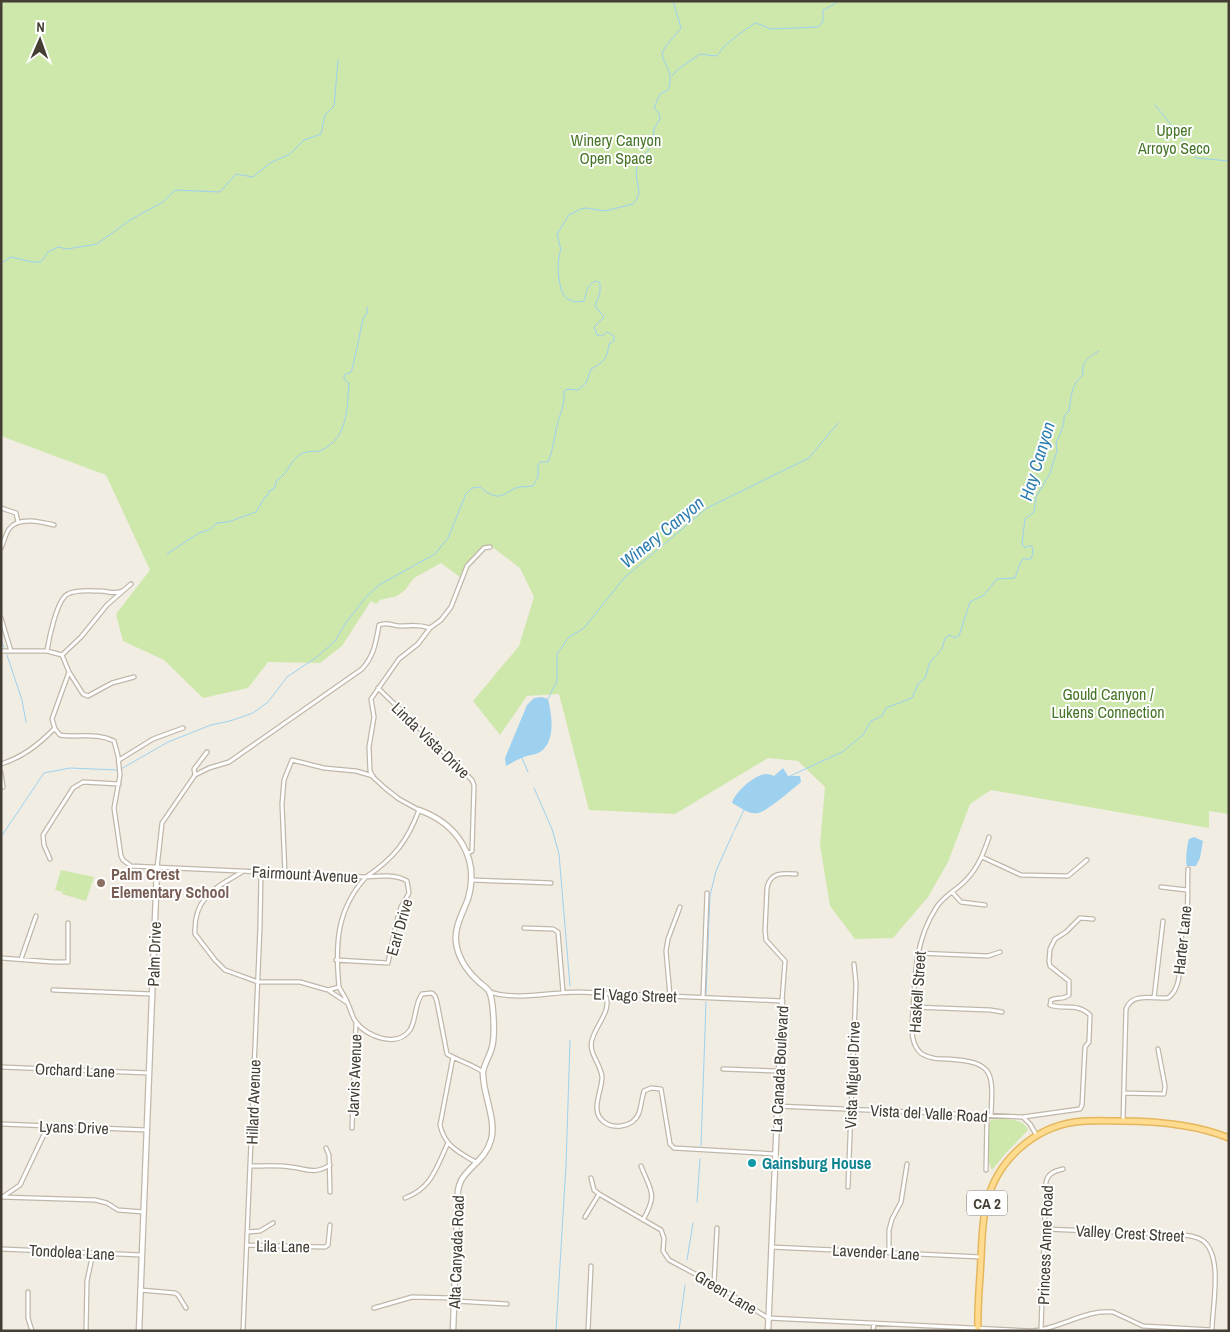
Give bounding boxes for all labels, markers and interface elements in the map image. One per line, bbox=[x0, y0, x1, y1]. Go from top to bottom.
north arrow bbox=[15, 15, 65, 65]
text: N bbox=[36, 18, 45, 36]
park label: Upper Arroyo Seco bbox=[1137, 119, 1210, 159]
park label: Winery Canyon Open Space bbox=[571, 129, 661, 169]
water label: Hay Canyon bbox=[1013, 419, 1061, 503]
water label: Winery Canyon bbox=[615, 490, 709, 574]
park label: Gould Canyon / Lukens Connection bbox=[1051, 683, 1165, 723]
street label: Linda Vista Drive bbox=[387, 697, 475, 783]
street label: Fairmount Avenue bbox=[251, 860, 359, 888]
place label: Palm Crest Elementary School bbox=[111, 863, 229, 903]
marker: Palm Crest Elementary School bbox=[95, 877, 107, 889]
street label: Earl Drive bbox=[380, 896, 418, 958]
street label: Harter Lane bbox=[1167, 904, 1197, 976]
street label: Palm Drive bbox=[142, 921, 166, 987]
street label: Haskell Street bbox=[903, 950, 931, 1034]
street label: El Vago Street bbox=[593, 983, 678, 1007]
street label: La Canada Boulevard bbox=[765, 1005, 793, 1133]
street label: Vista Miguel Drive bbox=[839, 1021, 865, 1129]
street label: Jarvis Avenue bbox=[342, 1034, 366, 1116]
street label: Orchard Lane bbox=[35, 1058, 115, 1082]
street label: Hillard Avenue bbox=[241, 1059, 265, 1145]
street label: Vista del Valle Road bbox=[870, 1099, 988, 1127]
street label: Lyans Drive bbox=[39, 1115, 109, 1139]
place label: Gainsburg House bbox=[762, 1152, 871, 1174]
marker: Gainsburg House bbox=[746, 1157, 758, 1169]
street label: Princess Anne Road bbox=[1032, 1185, 1058, 1305]
road number: CA 2 bbox=[967, 1190, 1007, 1216]
street label: Alta Canyada Road bbox=[443, 1195, 469, 1310]
street label: Valley Crest Street bbox=[1075, 1219, 1185, 1247]
street label: Lila Lane bbox=[256, 1235, 310, 1257]
street label: Tondolea Lane bbox=[28, 1239, 116, 1265]
street label: Lavender Lane bbox=[832, 1239, 920, 1265]
street label: Green Lane bbox=[691, 1265, 761, 1319]

